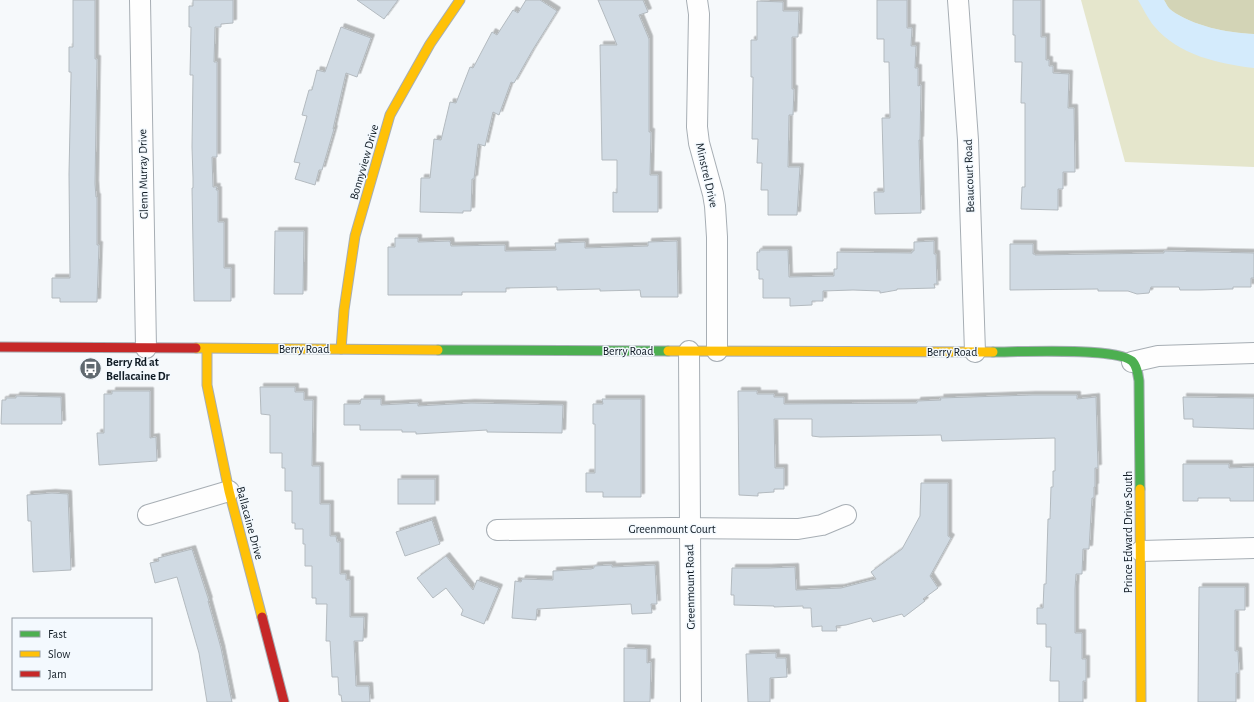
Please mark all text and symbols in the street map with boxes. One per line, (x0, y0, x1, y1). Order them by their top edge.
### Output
street label: Bonnyview Drive (348, 123, 381, 201)
street label: Glenn Murray Drive (136, 129, 151, 219)
street label: Beaucourt Road (962, 139, 976, 213)
street label: Minstrel Drive (694, 141, 720, 209)
street label: Berry Road (279, 343, 329, 356)
street label: Berry Road (603, 345, 653, 358)
street label: Berry Road (927, 346, 977, 359)
bus stop icon: Berry Rd at Bellacaine Dr (78, 356, 104, 382)
place label: Berry Rd at Bellacaine Dr (106, 356, 171, 382)
street label: Prince Edward Drive South (1122, 471, 1134, 593)
street label: Ballacaine Drive (234, 485, 266, 561)
street label: Greenmount Court (628, 523, 716, 535)
street label: Greenmount Road (683, 544, 697, 630)
legend (12, 618, 152, 690)
text: Fast (48, 628, 67, 640)
text: Slow (48, 648, 70, 660)
text: Jam (48, 668, 67, 680)

